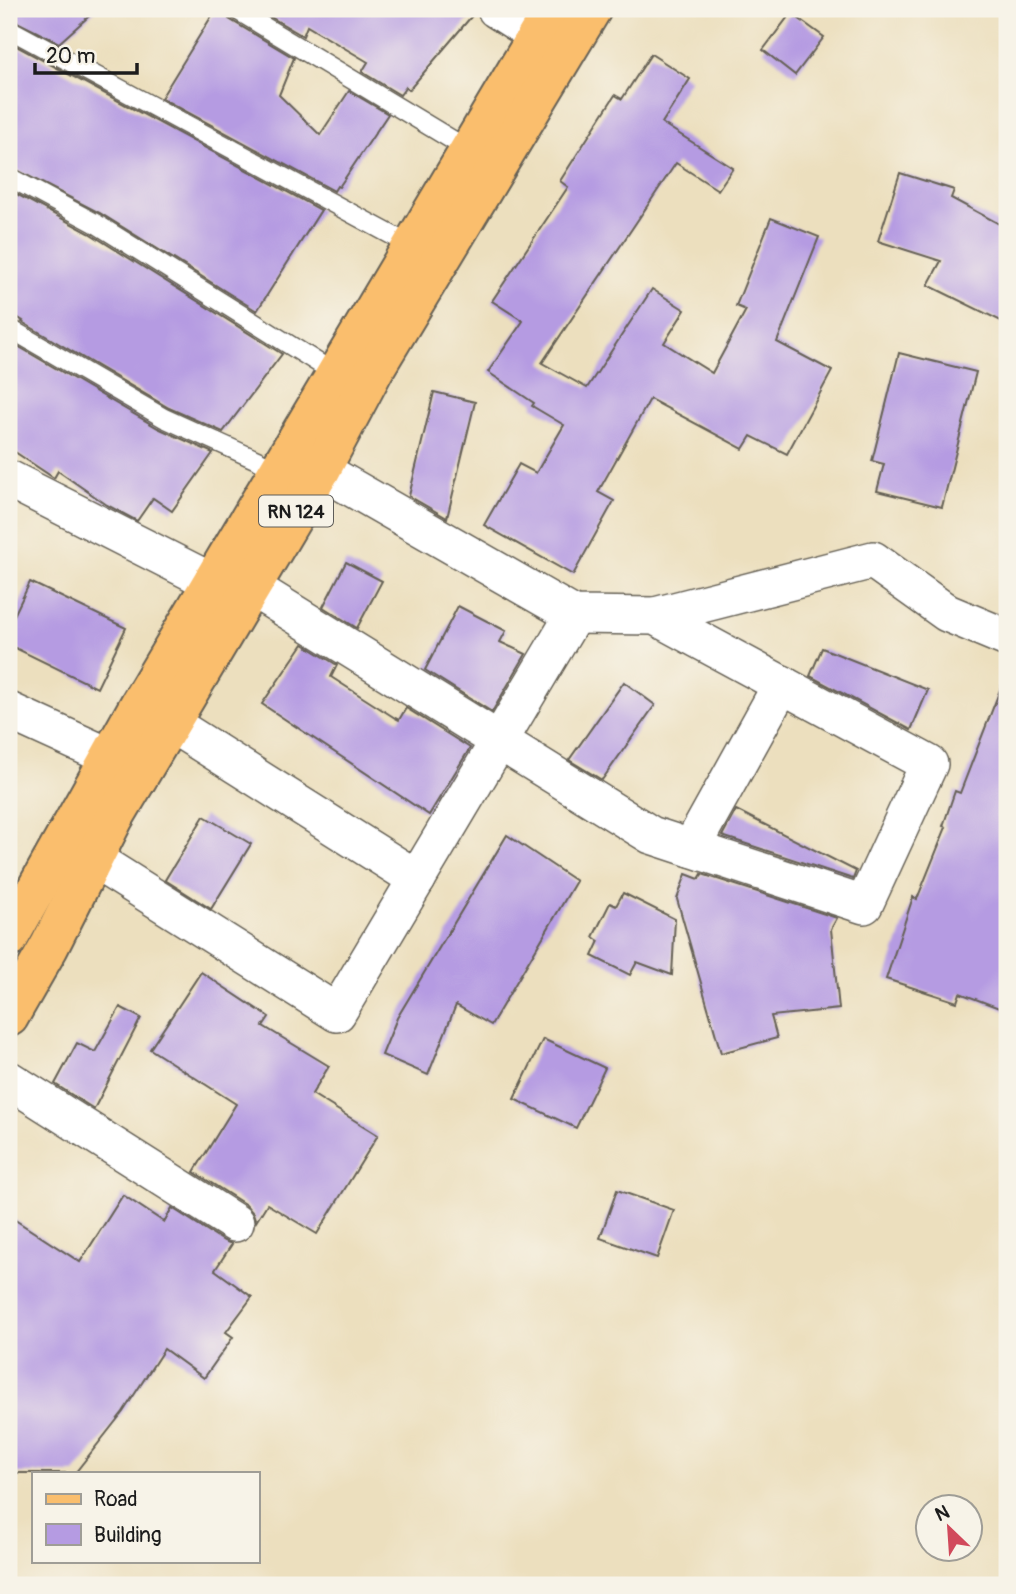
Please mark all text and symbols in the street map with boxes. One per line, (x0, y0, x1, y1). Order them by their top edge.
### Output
scale bar (35, 32, 136, 76)
text: 20 m (46, 43, 95, 70)
road number: RN 124 (259, 496, 333, 526)
legend (32, 1472, 259, 1562)
text: Road (94, 1486, 138, 1513)
north arrow (914, 1492, 984, 1562)
text: N (931, 1500, 953, 1527)
text: Building (94, 1522, 161, 1549)

